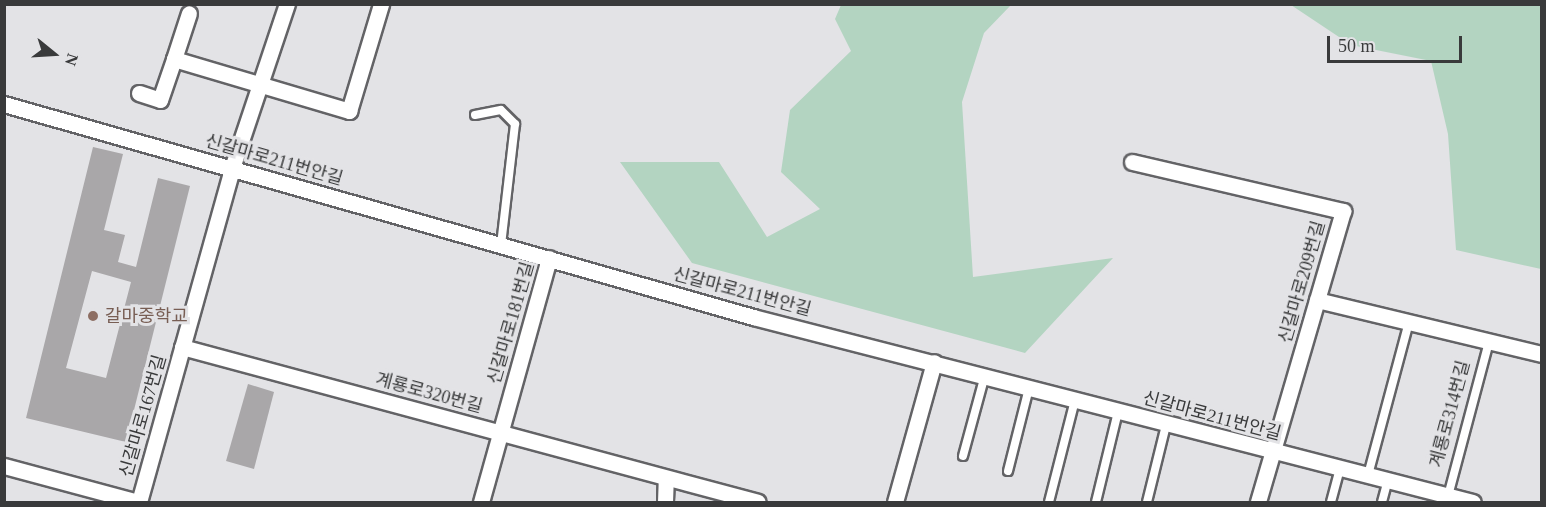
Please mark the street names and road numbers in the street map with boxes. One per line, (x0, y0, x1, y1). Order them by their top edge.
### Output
street label: 신갈마로211번안길 (203, 130, 345, 190)
street label: 신갈마로209번길 (1274, 218, 1330, 346)
street label: 신갈마로181번길 (483, 259, 539, 387)
street label: 신갈마로211번안길 (671, 263, 813, 321)
street label: 신갈마로167번길 (115, 352, 171, 480)
street label: 계룡로314번길 (1425, 358, 1475, 470)
street label: 계룡로320번길 (373, 368, 485, 418)
street label: 신갈마로211번안길 (1141, 387, 1283, 445)

